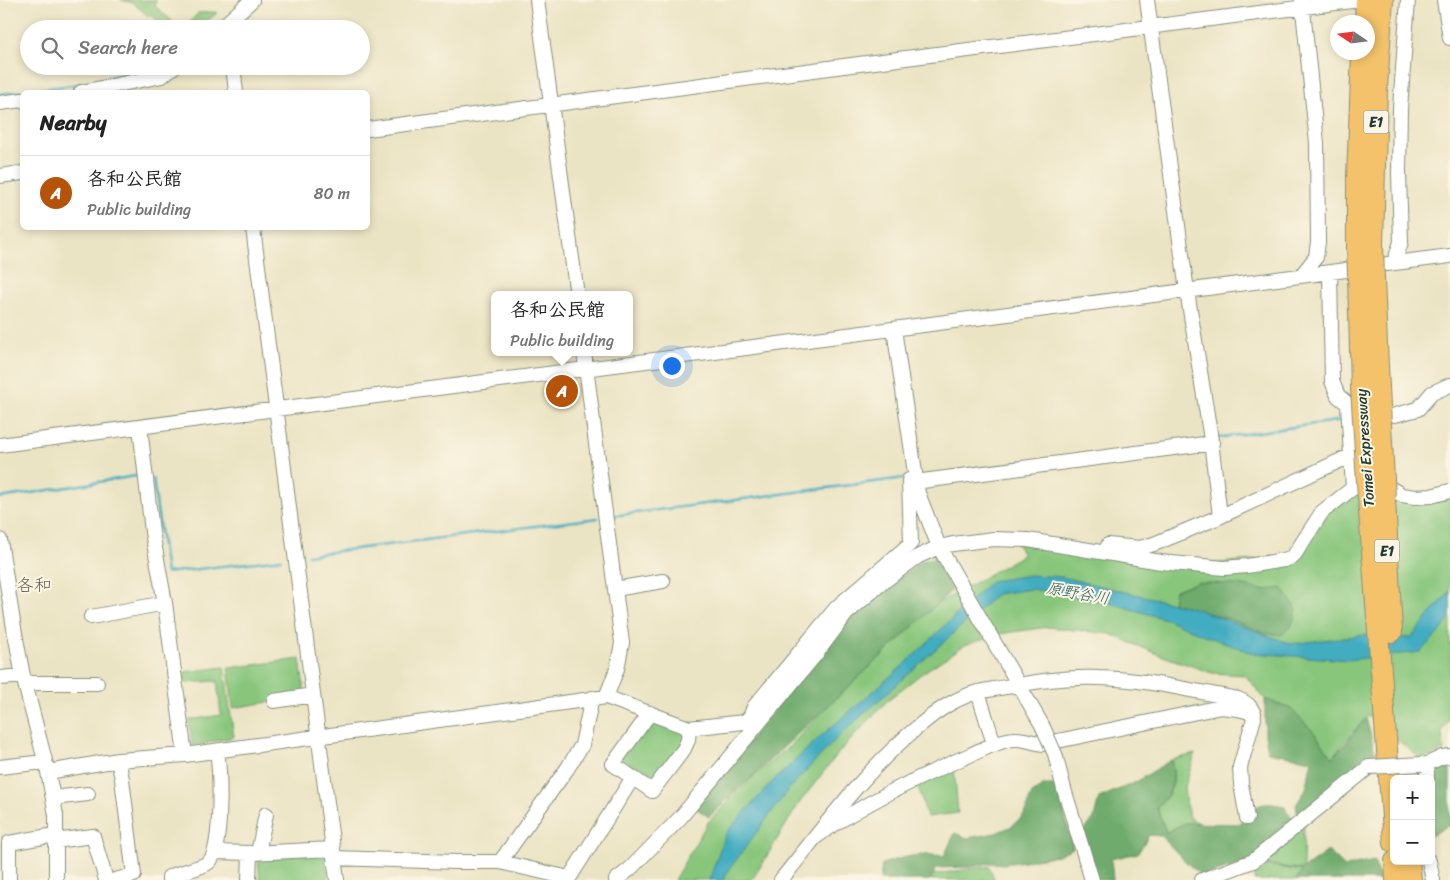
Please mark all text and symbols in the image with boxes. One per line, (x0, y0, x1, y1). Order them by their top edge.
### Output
north arrow (1330, 15, 1375, 60)
search box (20, 20, 370, 75)
text: Search here (78, 31, 178, 64)
icon: search (38, 34, 66, 62)
text: Nearby (40, 104, 106, 142)
road number: E1 (1364, 110, 1388, 134)
text: 各和公民館 (87, 162, 182, 195)
text: A (51, 179, 61, 208)
text: 80 m (314, 179, 350, 208)
text: Public building (87, 195, 191, 224)
popup (491, 291, 633, 356)
text: 各和公民館 (510, 293, 605, 326)
text: Public building (510, 326, 614, 355)
your location (659, 353, 685, 379)
pin: A (546, 372, 578, 410)
street label: Tomei Expressway (1348, 388, 1382, 508)
road number: E1 (1374, 540, 1400, 562)
district label: 各和 (16, 569, 52, 601)
water label: 原野谷川 (1044, 573, 1112, 613)
map controls (1390, 775, 1435, 865)
button: + (1390, 775, 1435, 820)
button: − (1390, 820, 1435, 865)

